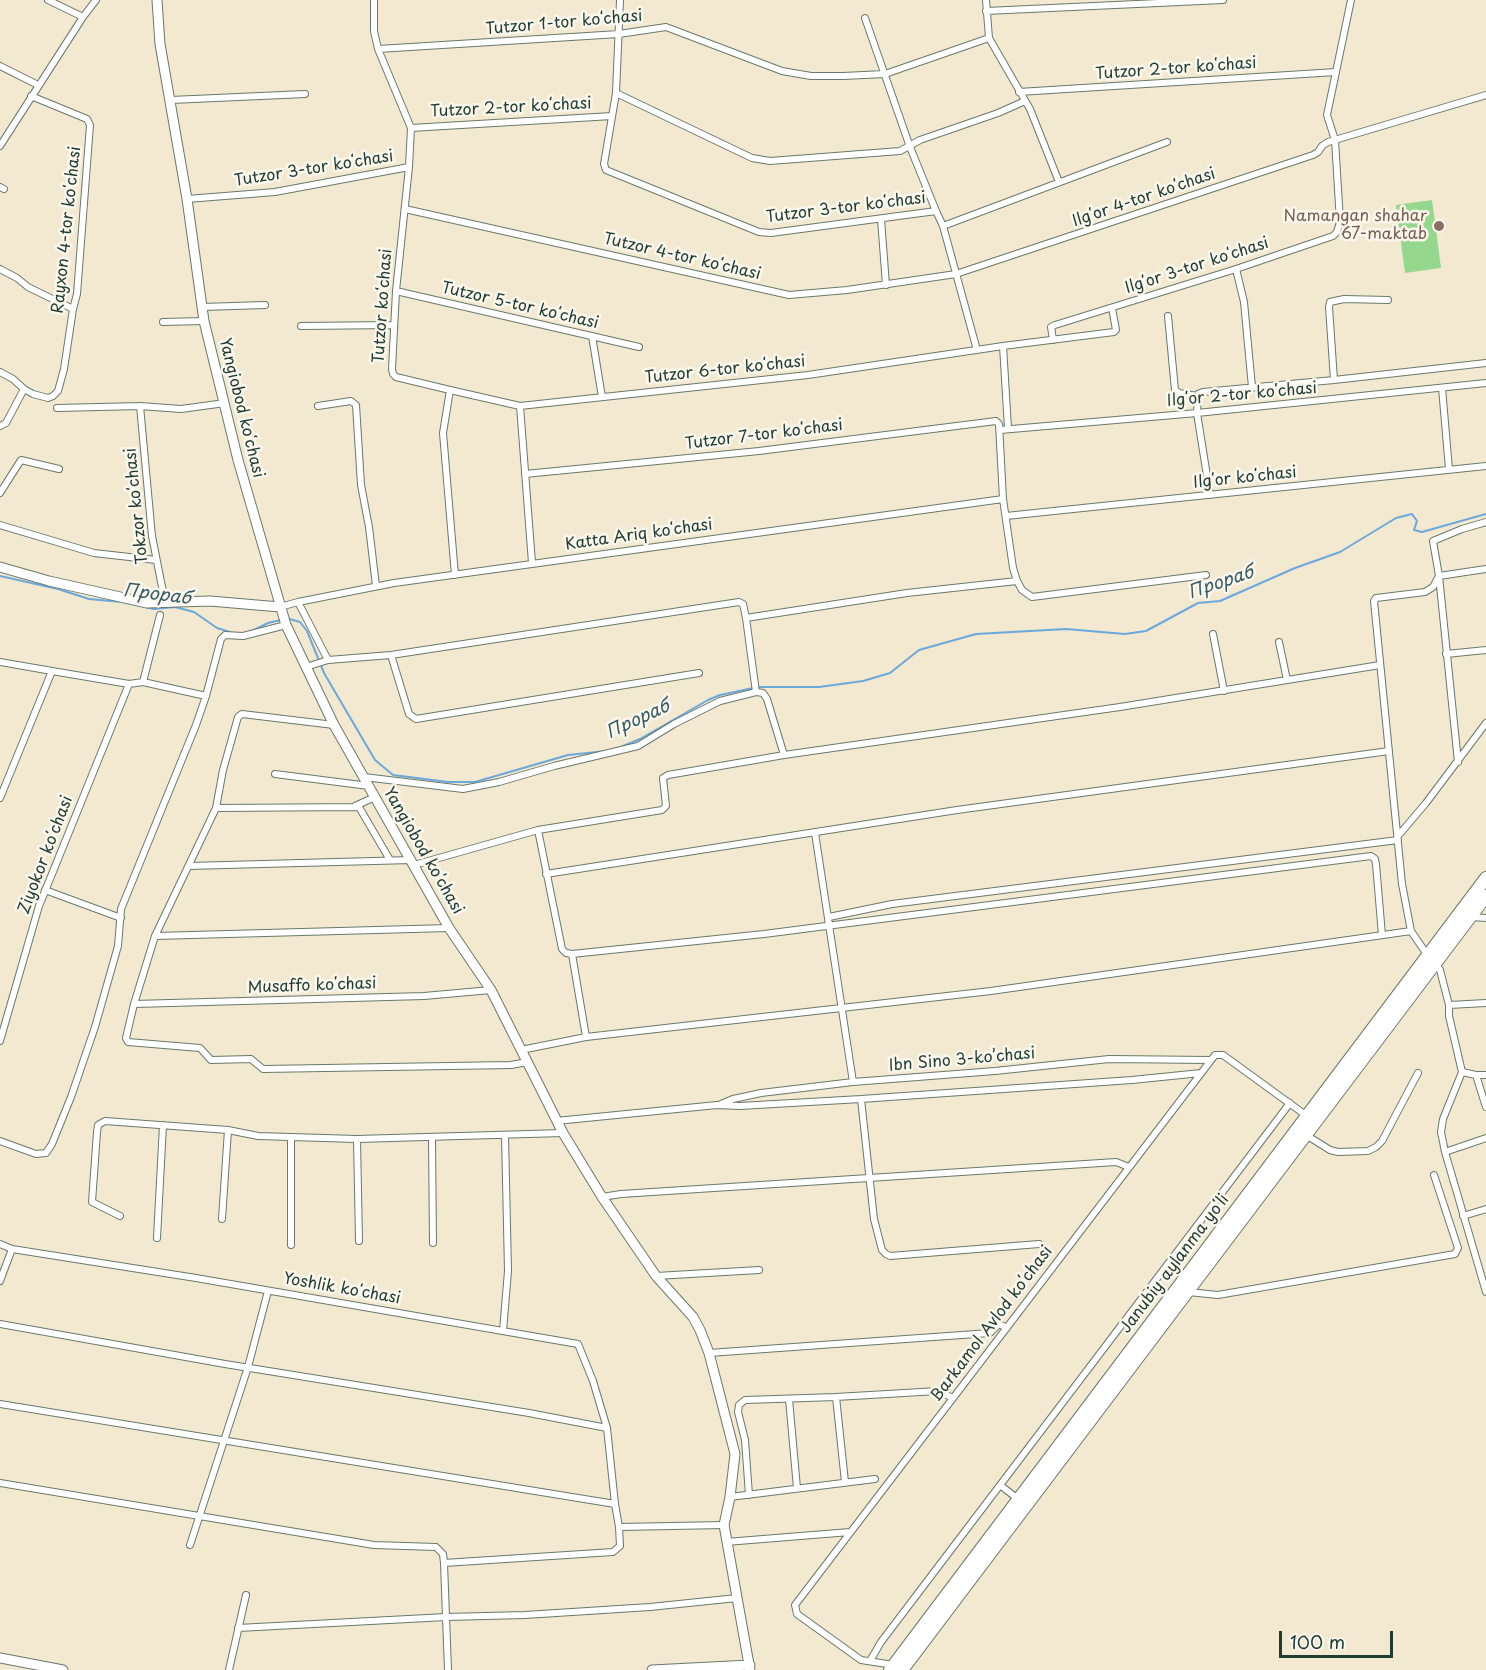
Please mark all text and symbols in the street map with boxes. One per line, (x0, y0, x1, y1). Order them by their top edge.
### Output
street label: Tutzor 1-tor koʻchasi (485, 7, 643, 39)
street label: Tutzor 2-tor koʻchasi (1095, 54, 1257, 84)
street label: Tutzor 2-tor koʻchasi (430, 94, 592, 122)
street label: Rayxon 4-tor koʻchasi (49, 145, 85, 315)
street label: Tutzor 3-tor koʻchasi (233, 147, 395, 191)
street label: Ilgʻor 4-tor koʻchasi (1070, 164, 1218, 232)
street label: Tutzor 3-tor koʻchasi (765, 189, 927, 227)
place label: Namangan shahar 67-maktab (1284, 207, 1427, 245)
marker: Namangan shahar 67-maktab (1432, 219, 1446, 233)
street label: Tutzor 4-tor koʻchasi (601, 230, 763, 284)
street label: Ilgʻor 3-tor koʻchasi (1123, 234, 1271, 298)
street label: Tutzor koʻchasi (369, 248, 397, 364)
street label: Tutzor 5-tor koʻchasi (440, 279, 600, 333)
street label: Yangiobod koʻchasi (214, 336, 268, 480)
street label: Tutzor 6-tor koʻchasi (644, 352, 806, 388)
street label: Ilgʻor 2-tor koʻchasi (1166, 379, 1318, 411)
street label: Tutzor 7-tor koʻchasi (684, 416, 844, 454)
street label: Tokzor koʻchasi (121, 447, 153, 565)
street label: Ilgʻor koʻchasi (1192, 463, 1298, 493)
street label: Katta Ariq koʻchasi (564, 515, 714, 555)
water label: Прораб (1185, 562, 1257, 604)
water label: Прораб (122, 580, 192, 610)
water label: Прораб (603, 696, 673, 744)
street label: Yangiobod koʻchasi (379, 784, 467, 918)
street label: Ziyokor koʻchasi (15, 793, 77, 917)
street label: Musaffo koʻchasi (247, 974, 377, 998)
street label: Ibn Sino 3-koʼchasi (888, 1044, 1036, 1076)
street label: Janubiy aylanma yoʻli (1117, 1191, 1233, 1337)
street label: Barkamol Avlod koʻchasi (927, 1242, 1057, 1406)
street label: Yoshlik koʻchasi (282, 1269, 402, 1309)
scale bar (1282, 1619, 1396, 1657)
text: 100 m (1290, 1628, 1345, 1655)

